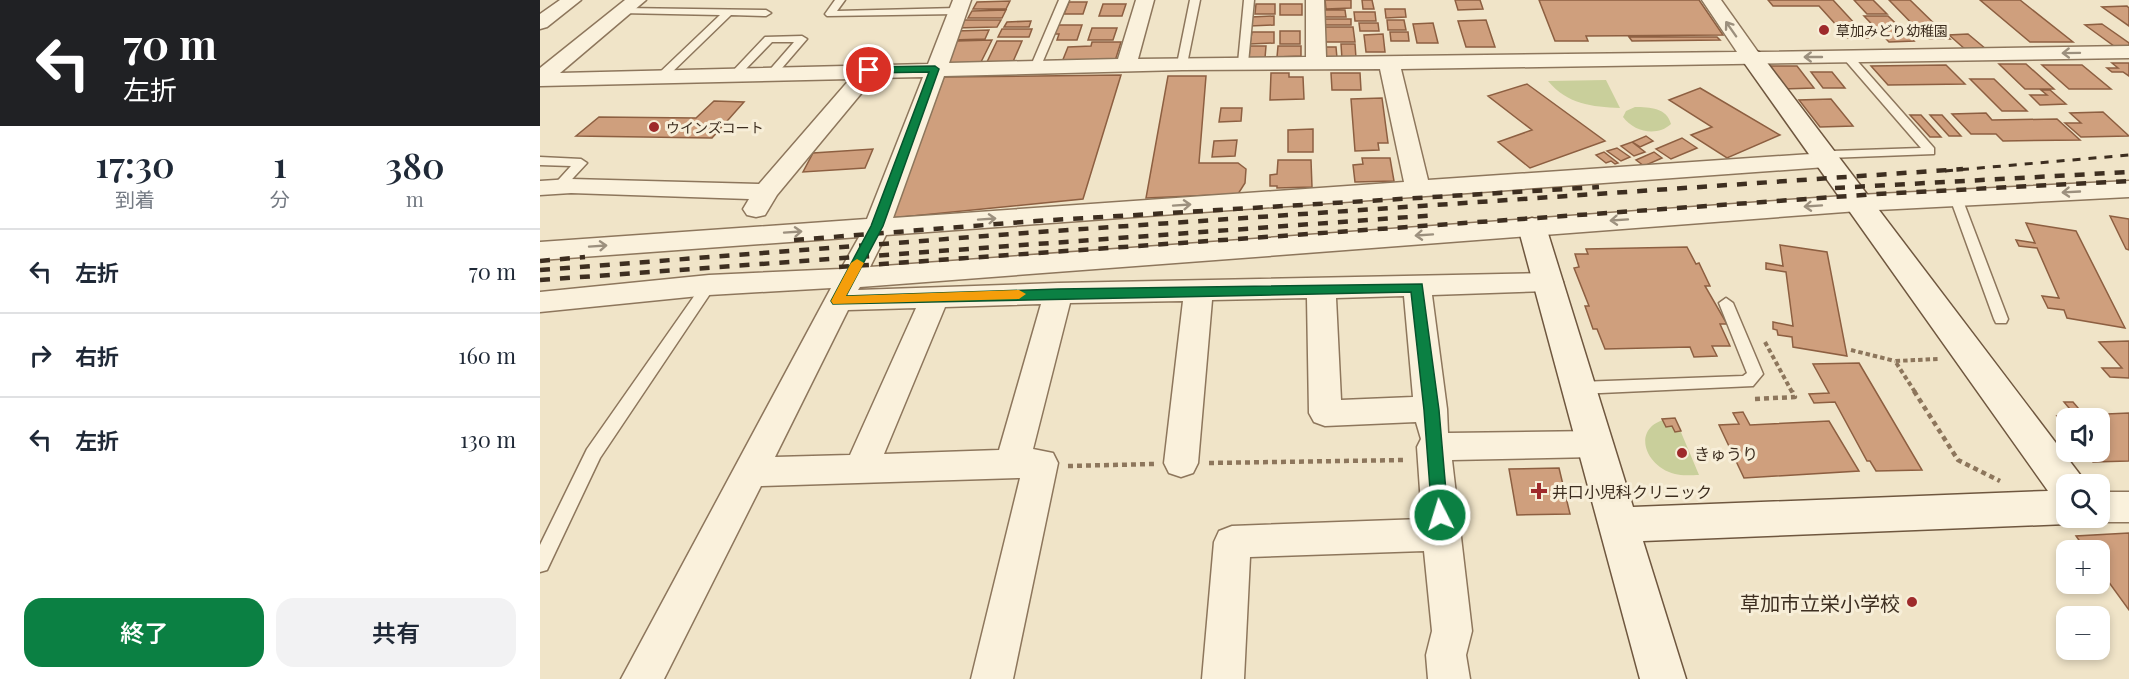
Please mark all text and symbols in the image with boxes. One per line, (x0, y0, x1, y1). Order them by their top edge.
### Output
text: 70 m (123, 15, 217, 71)
one-way arrow (1725, 21, 1737, 37)
place label: 草加みどり幼稚園 (1836, 21, 1948, 40)
marker: 草加みどり幼稚園 (1817, 23, 1831, 37)
icon: left (24, 24, 102, 102)
pin (843, 44, 894, 95)
one-way arrow (2061, 47, 2081, 58)
one-way arrow (1803, 51, 1823, 63)
icon: arrive (852, 53, 885, 86)
text: 左折 (123, 71, 177, 107)
place label: ウインズコート (666, 118, 764, 137)
marker: ウインズコート (647, 120, 661, 134)
text: 17:30 (95, 139, 175, 187)
text: 1 (273, 139, 287, 187)
text: 380 (385, 140, 445, 188)
text: 到着 (115, 185, 155, 212)
text: 分 (270, 185, 290, 212)
text: m (406, 185, 424, 212)
one-way arrow (2061, 186, 2081, 197)
one-way arrow (1171, 199, 1191, 210)
one-way arrow (1804, 201, 1823, 212)
one-way arrow (977, 213, 997, 224)
one-way arrow (1609, 215, 1629, 226)
one-way arrow (782, 227, 802, 238)
one-way arrow (1415, 230, 1435, 241)
one-way arrow (588, 240, 608, 251)
icon: left (24, 255, 57, 288)
text: 70 m (469, 256, 516, 286)
text: 左折 (75, 257, 119, 287)
icon: right (24, 339, 57, 372)
text: 160 m (458, 340, 516, 370)
text: 右折 (75, 341, 119, 371)
map controls (2056, 408, 2110, 660)
button: sound (2056, 408, 2110, 462)
icon: left (24, 423, 57, 456)
text: 130 m (460, 424, 516, 454)
text: 左折 (75, 425, 119, 455)
place label: きゅうり (1694, 443, 1758, 464)
marker: きゅうり (1675, 446, 1689, 460)
button: search (2056, 474, 2110, 528)
place label: 井口小児科クリニック (1552, 481, 1712, 502)
marker: 井口小児科クリニック (1530, 482, 1548, 500)
position arrow (1408, 483, 1472, 547)
button: + (2056, 540, 2110, 594)
place label: 草加市立栄小学校 (1740, 589, 1900, 616)
marker: 草加市立栄小学校 (1905, 595, 1919, 609)
button: 終了 (24, 598, 264, 667)
button: 共有 (276, 598, 516, 667)
button: − (2056, 606, 2110, 660)

